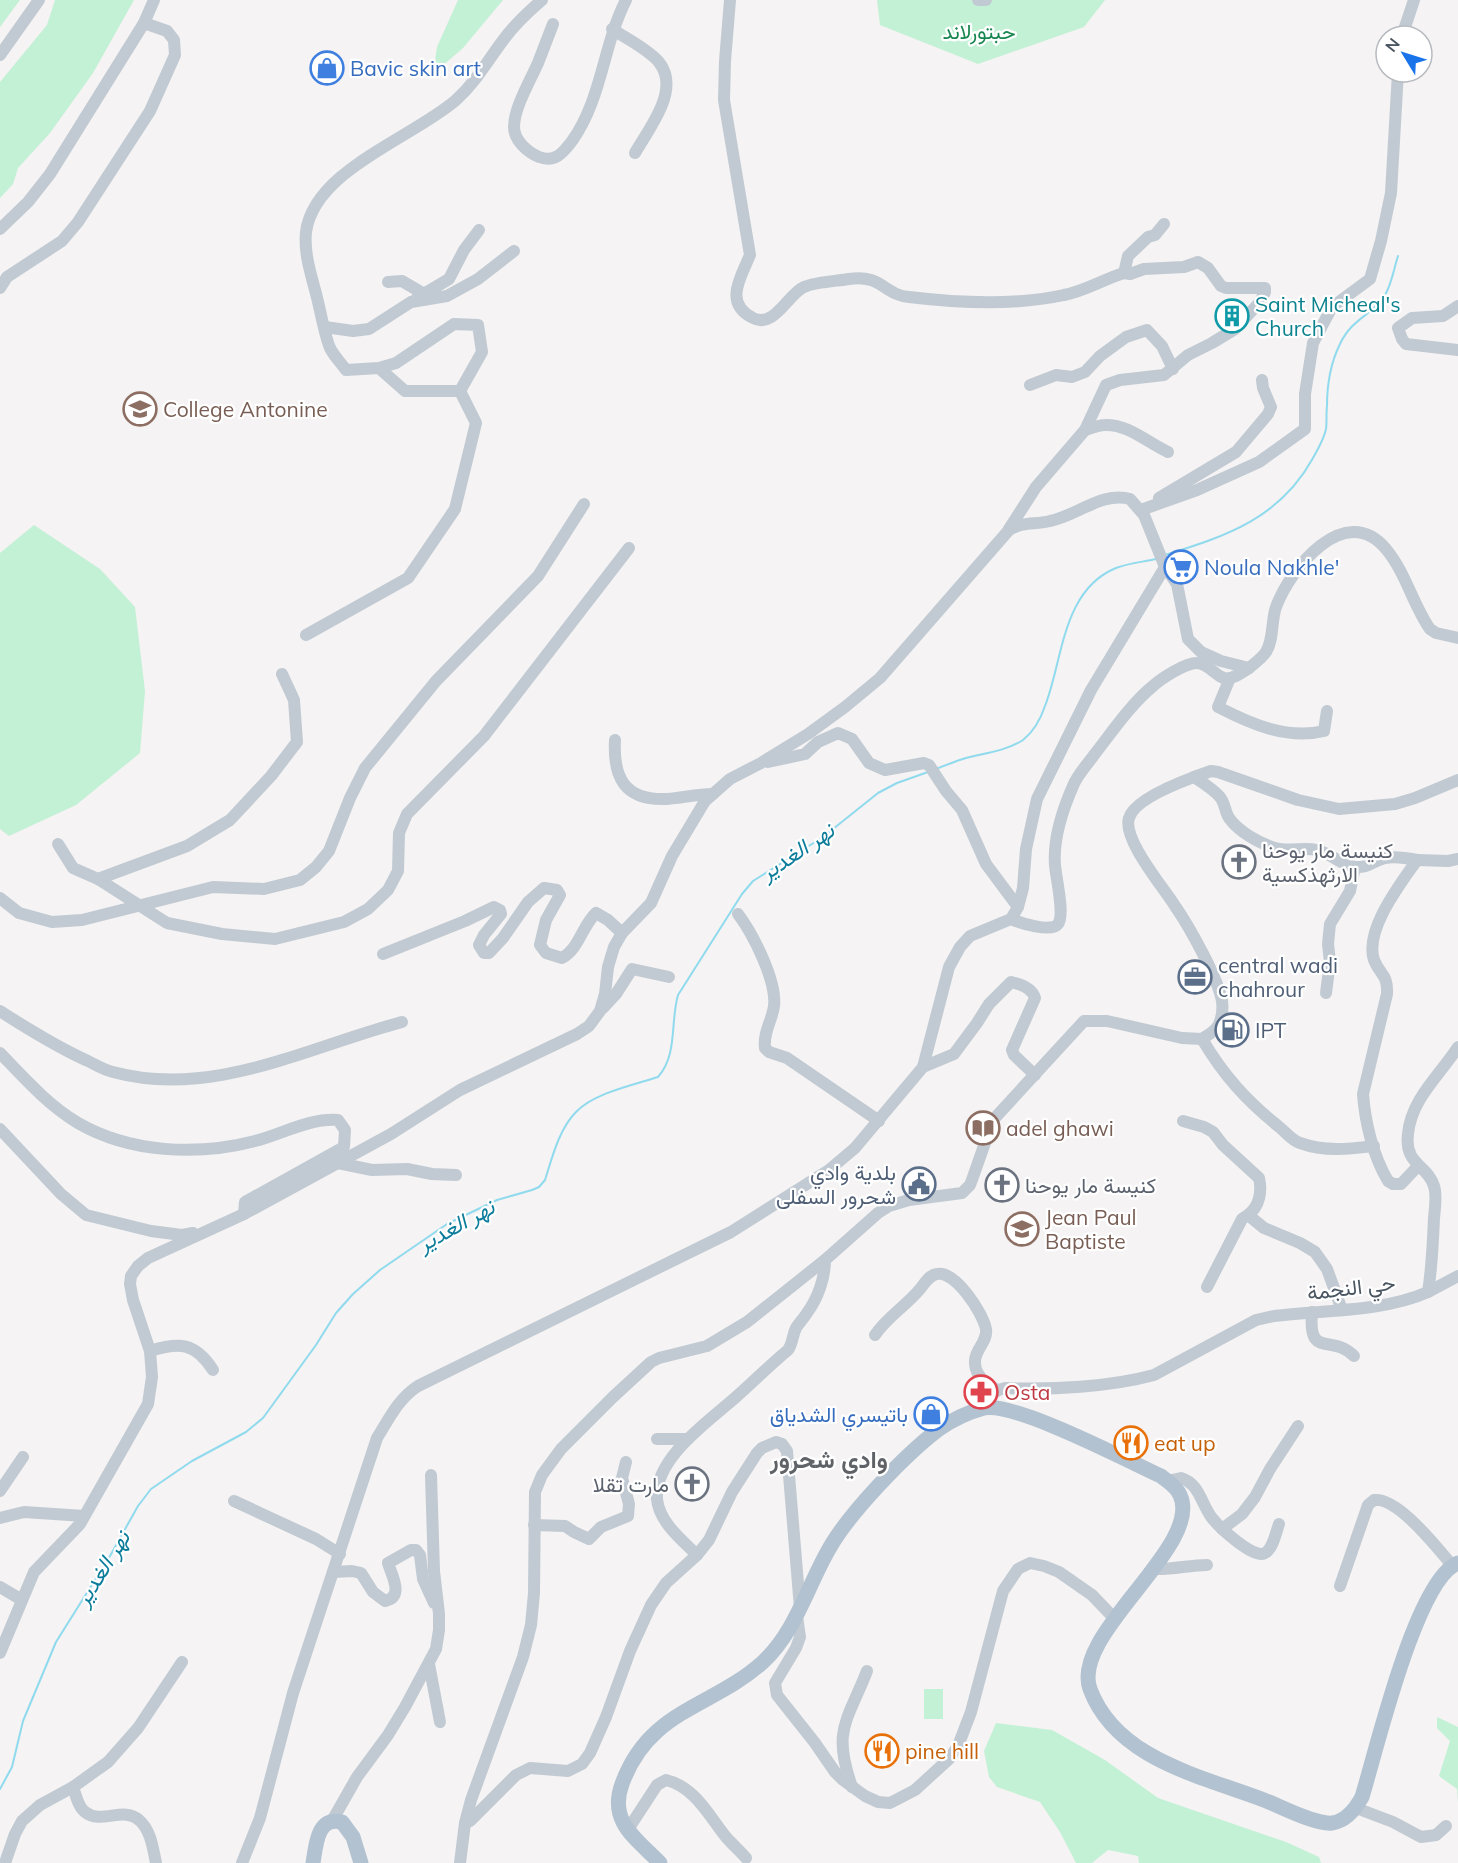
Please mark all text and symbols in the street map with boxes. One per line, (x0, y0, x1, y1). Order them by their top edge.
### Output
park label: حبتورلاند (942, 18, 1016, 45)
north arrow (1374, 24, 1434, 84)
text: N (1381, 34, 1404, 56)
shop icon: Bavic skin art (309, 50, 345, 86)
place label: Bavic skin art (350, 55, 481, 81)
place label: Saint Micheal's Church (1255, 291, 1401, 341)
building icon: Saint Micheal's Church (1214, 298, 1250, 334)
school or university icon: College Antonine (122, 391, 158, 427)
place label: College Antonine (163, 396, 328, 422)
supermarket icon: Noula Nakhle' (1163, 549, 1199, 585)
place label: Noula Nakhle' (1204, 554, 1339, 580)
water label: نهر الغدير (753, 815, 841, 887)
place label: كنيسة مار يوحنا الارثهذكسية (1262, 837, 1393, 888)
church icon: كنيسة مار يوحنا الارثهذكسية (1221, 844, 1257, 880)
place label: central wadi chahrour (1218, 952, 1338, 1002)
office icon: central wadi chahrour (1177, 959, 1213, 995)
fuel station icon: IPT (1214, 1012, 1250, 1048)
place label: IPT (1255, 1017, 1287, 1043)
library icon: adel ghawi (965, 1110, 1001, 1146)
place label: adel ghawi (1006, 1115, 1114, 1141)
place label: بلدية وادي شحرور السفلى (776, 1159, 896, 1210)
public building icon: بلدية وادي شحرور السفلى (901, 1166, 937, 1202)
church icon: كنيسة مار يوحنا (984, 1167, 1020, 1203)
place label: كنيسة مار يوحنا (1025, 1172, 1156, 1199)
water label: نهر الغدير (411, 1192, 501, 1258)
place label: Jean Paul Baptiste (1045, 1204, 1137, 1254)
school or university icon: Jean Paul Baptiste (1004, 1211, 1040, 1247)
street label: حي النجمة (1306, 1269, 1397, 1310)
pharmacy icon: Osta (963, 1374, 999, 1410)
place label: Osta (1004, 1379, 1050, 1405)
shop icon: باتيسري الشدياق (913, 1396, 949, 1432)
place label: باتيسري الشدياق (770, 1401, 908, 1432)
restaurant icon: eat up (1113, 1425, 1149, 1461)
place label: eat up (1154, 1430, 1216, 1456)
district label: وادي شحرور (769, 1444, 888, 1480)
church icon: مارت تقلا (674, 1466, 710, 1502)
place label: مارت تقلا (593, 1471, 669, 1498)
water label: نهر الغدير (67, 1524, 137, 1612)
restaurant icon: pine hill (864, 1733, 900, 1769)
place label: pine hill (905, 1738, 979, 1764)

